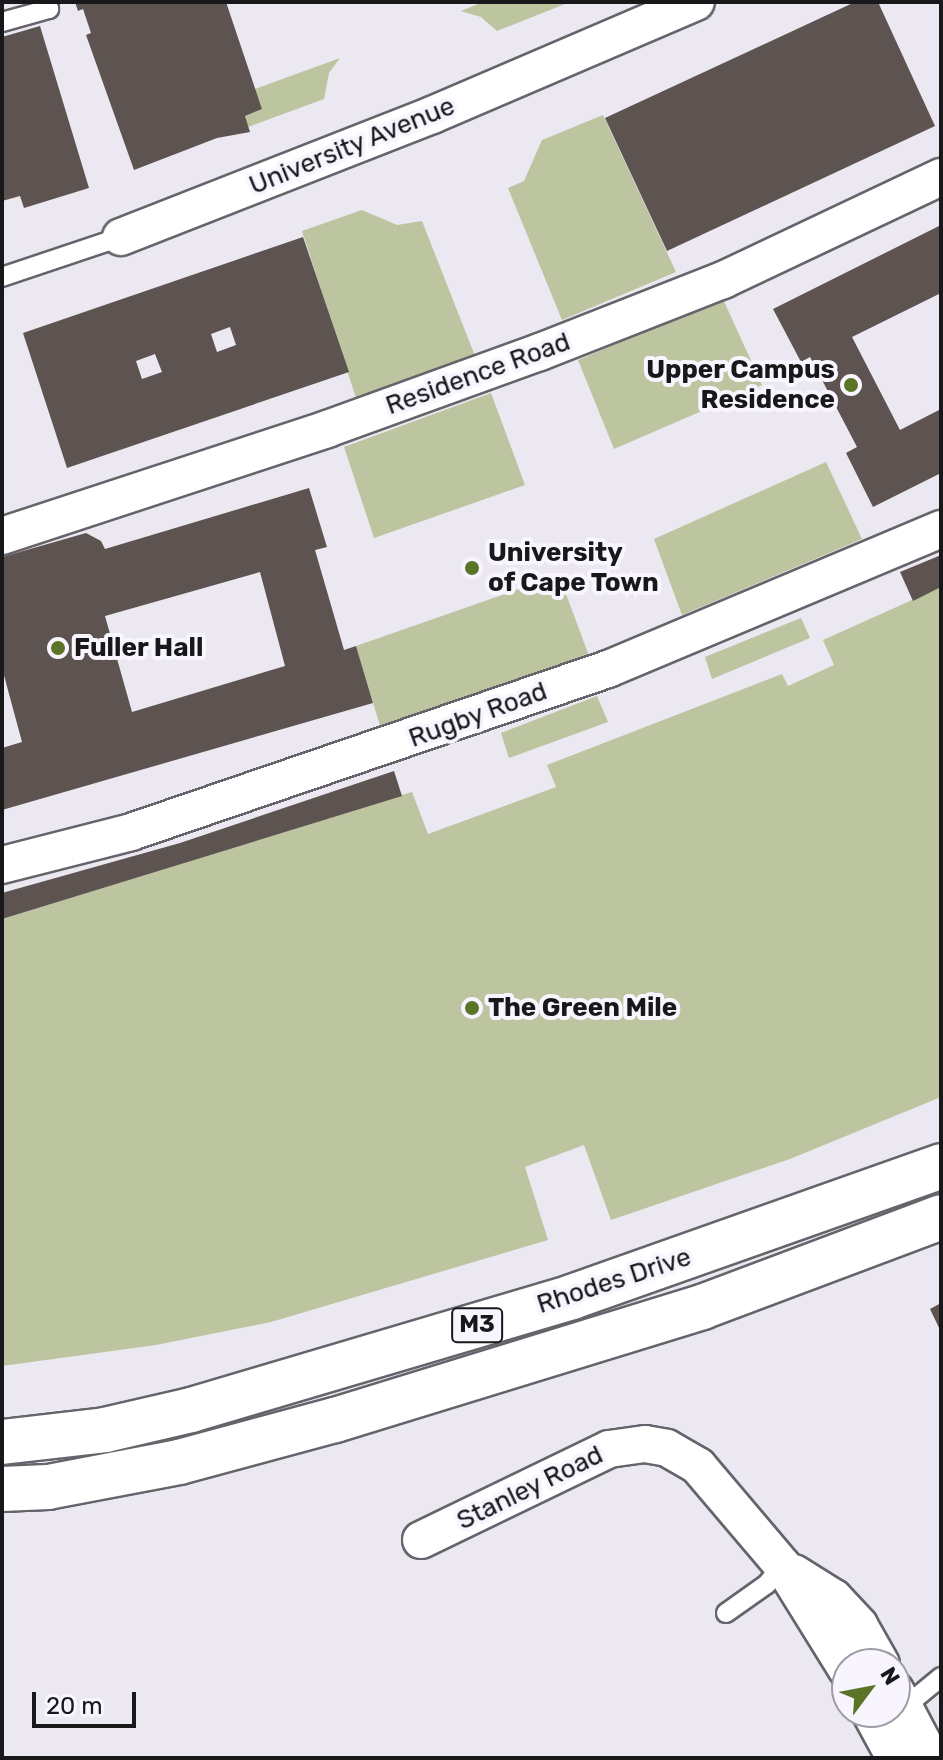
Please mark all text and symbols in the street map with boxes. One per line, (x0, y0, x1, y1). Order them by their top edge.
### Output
street label: University Avenue (244, 90, 460, 202)
street label: Residence Road (382, 326, 574, 422)
place label: Upper Campus Residence (646, 354, 835, 416)
marker: Upper Campus Residence (842, 376, 860, 394)
place label: University of Cape Town (488, 537, 660, 598)
marker: University of Cape Town (463, 559, 481, 577)
place label: Fuller Hall (74, 632, 204, 664)
marker: Fuller Hall (49, 639, 67, 657)
street label: Rugby Road (404, 675, 552, 755)
place label: The Green Mile (488, 992, 677, 1024)
marker: The Green Mile (463, 999, 481, 1017)
street label: Rhodes Drive (533, 1241, 695, 1321)
road number: M3 (451, 1305, 503, 1345)
street label: Stanley Road (452, 1439, 608, 1537)
north arrow (831, 1648, 911, 1728)
text: N (874, 1662, 906, 1690)
scale bar (36, 1676, 140, 1726)
text: 20 m (46, 1692, 103, 1720)

